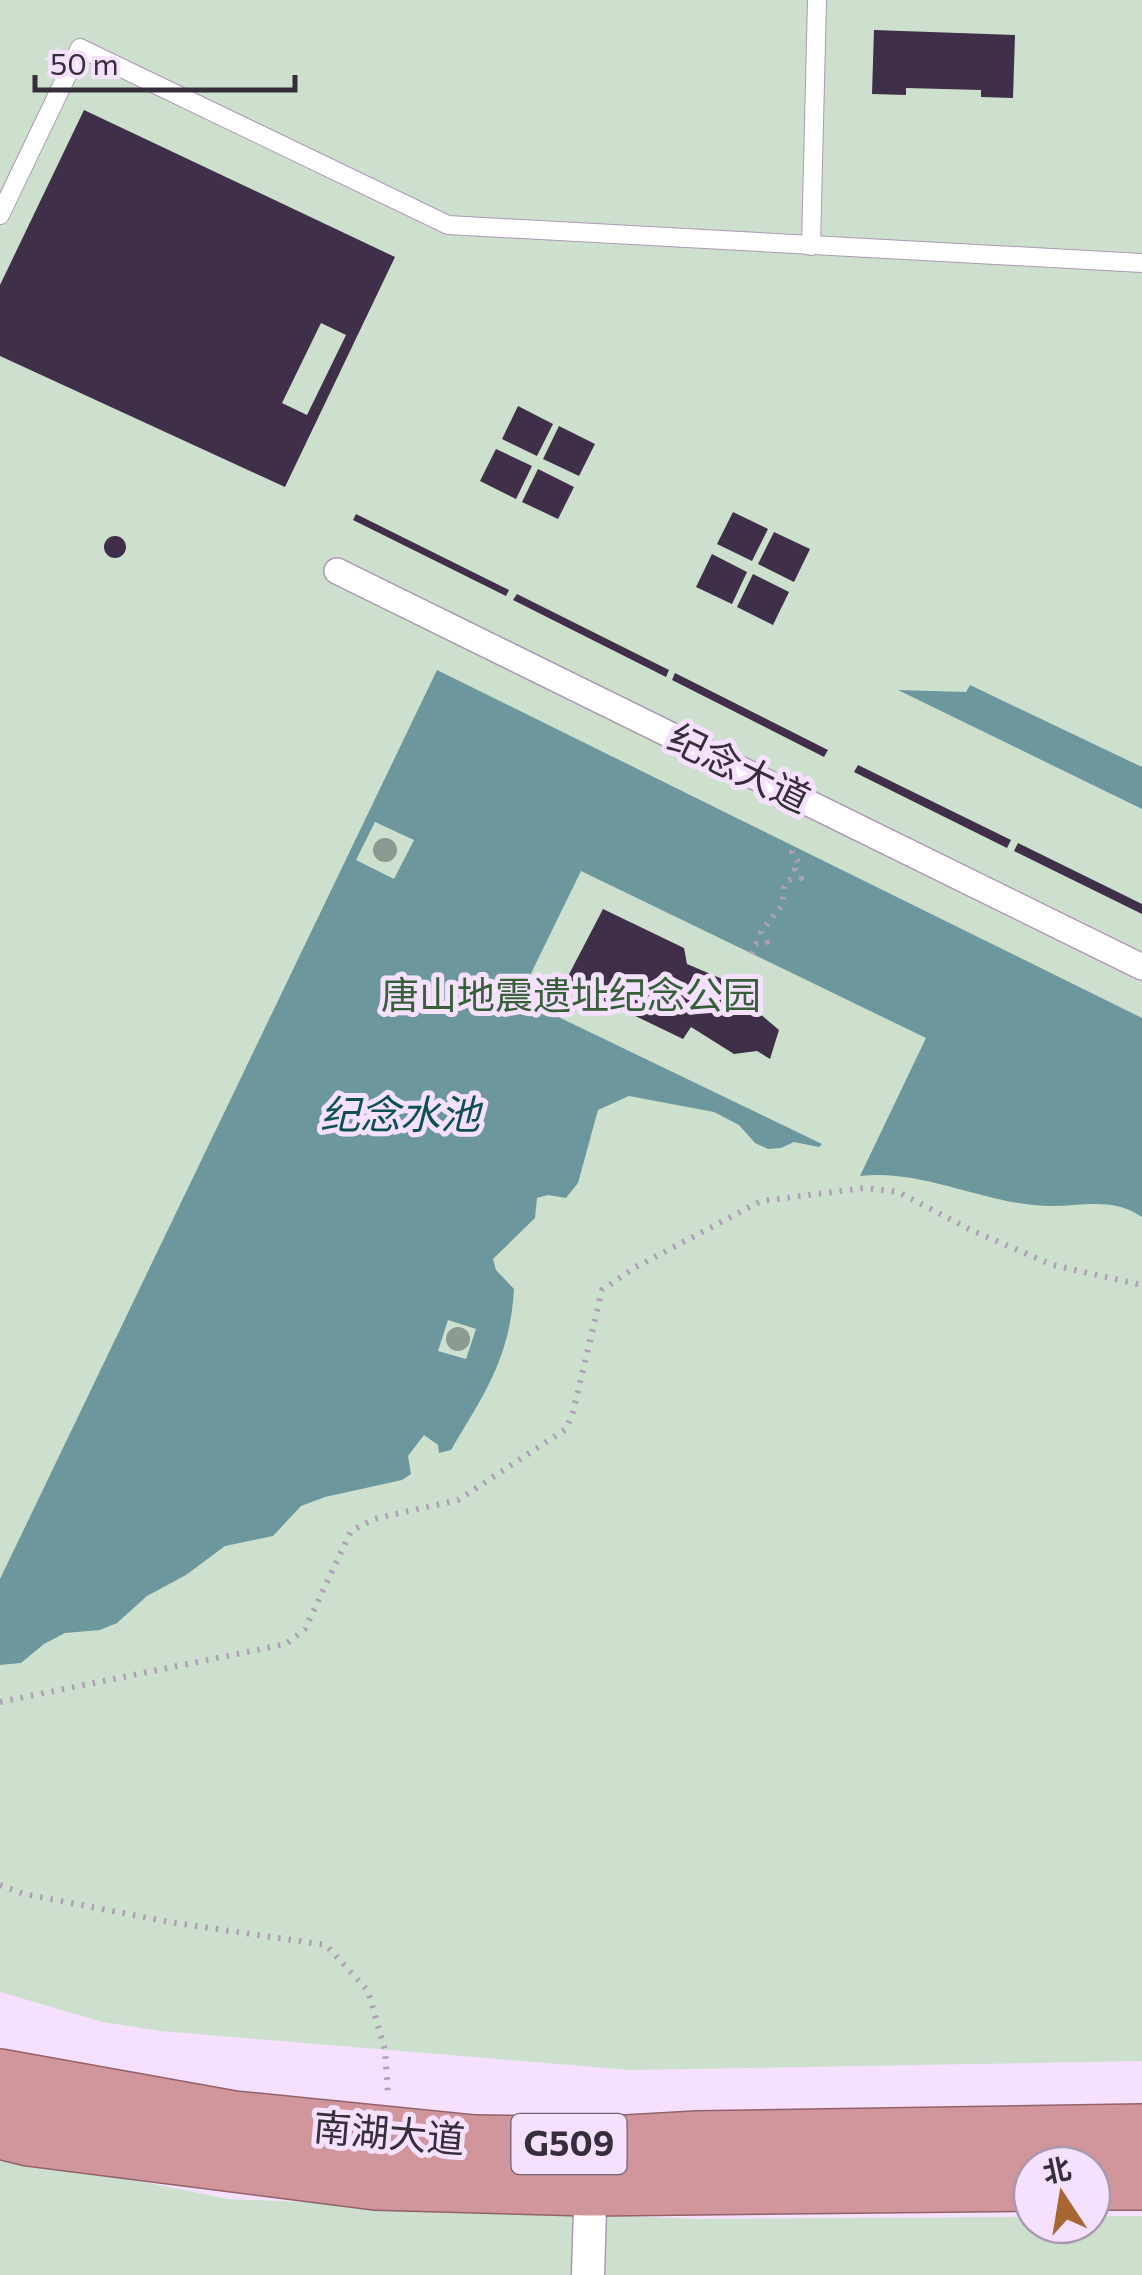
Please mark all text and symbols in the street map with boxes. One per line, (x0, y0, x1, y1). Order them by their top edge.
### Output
scale bar (35, 30, 295, 92)
text: 50 m (50, 44, 119, 81)
street label: 纪念大道 (661, 712, 819, 821)
park label: 唐山地震遗址纪念公园 (381, 970, 761, 1017)
water label: 纪念水池 (320, 1088, 484, 1137)
street label: 南湖大道 (311, 2101, 467, 2162)
road number: G509 (512, 2114, 626, 2174)
north arrow (1012, 2145, 1112, 2245)
text: 北 (1039, 2150, 1074, 2189)

